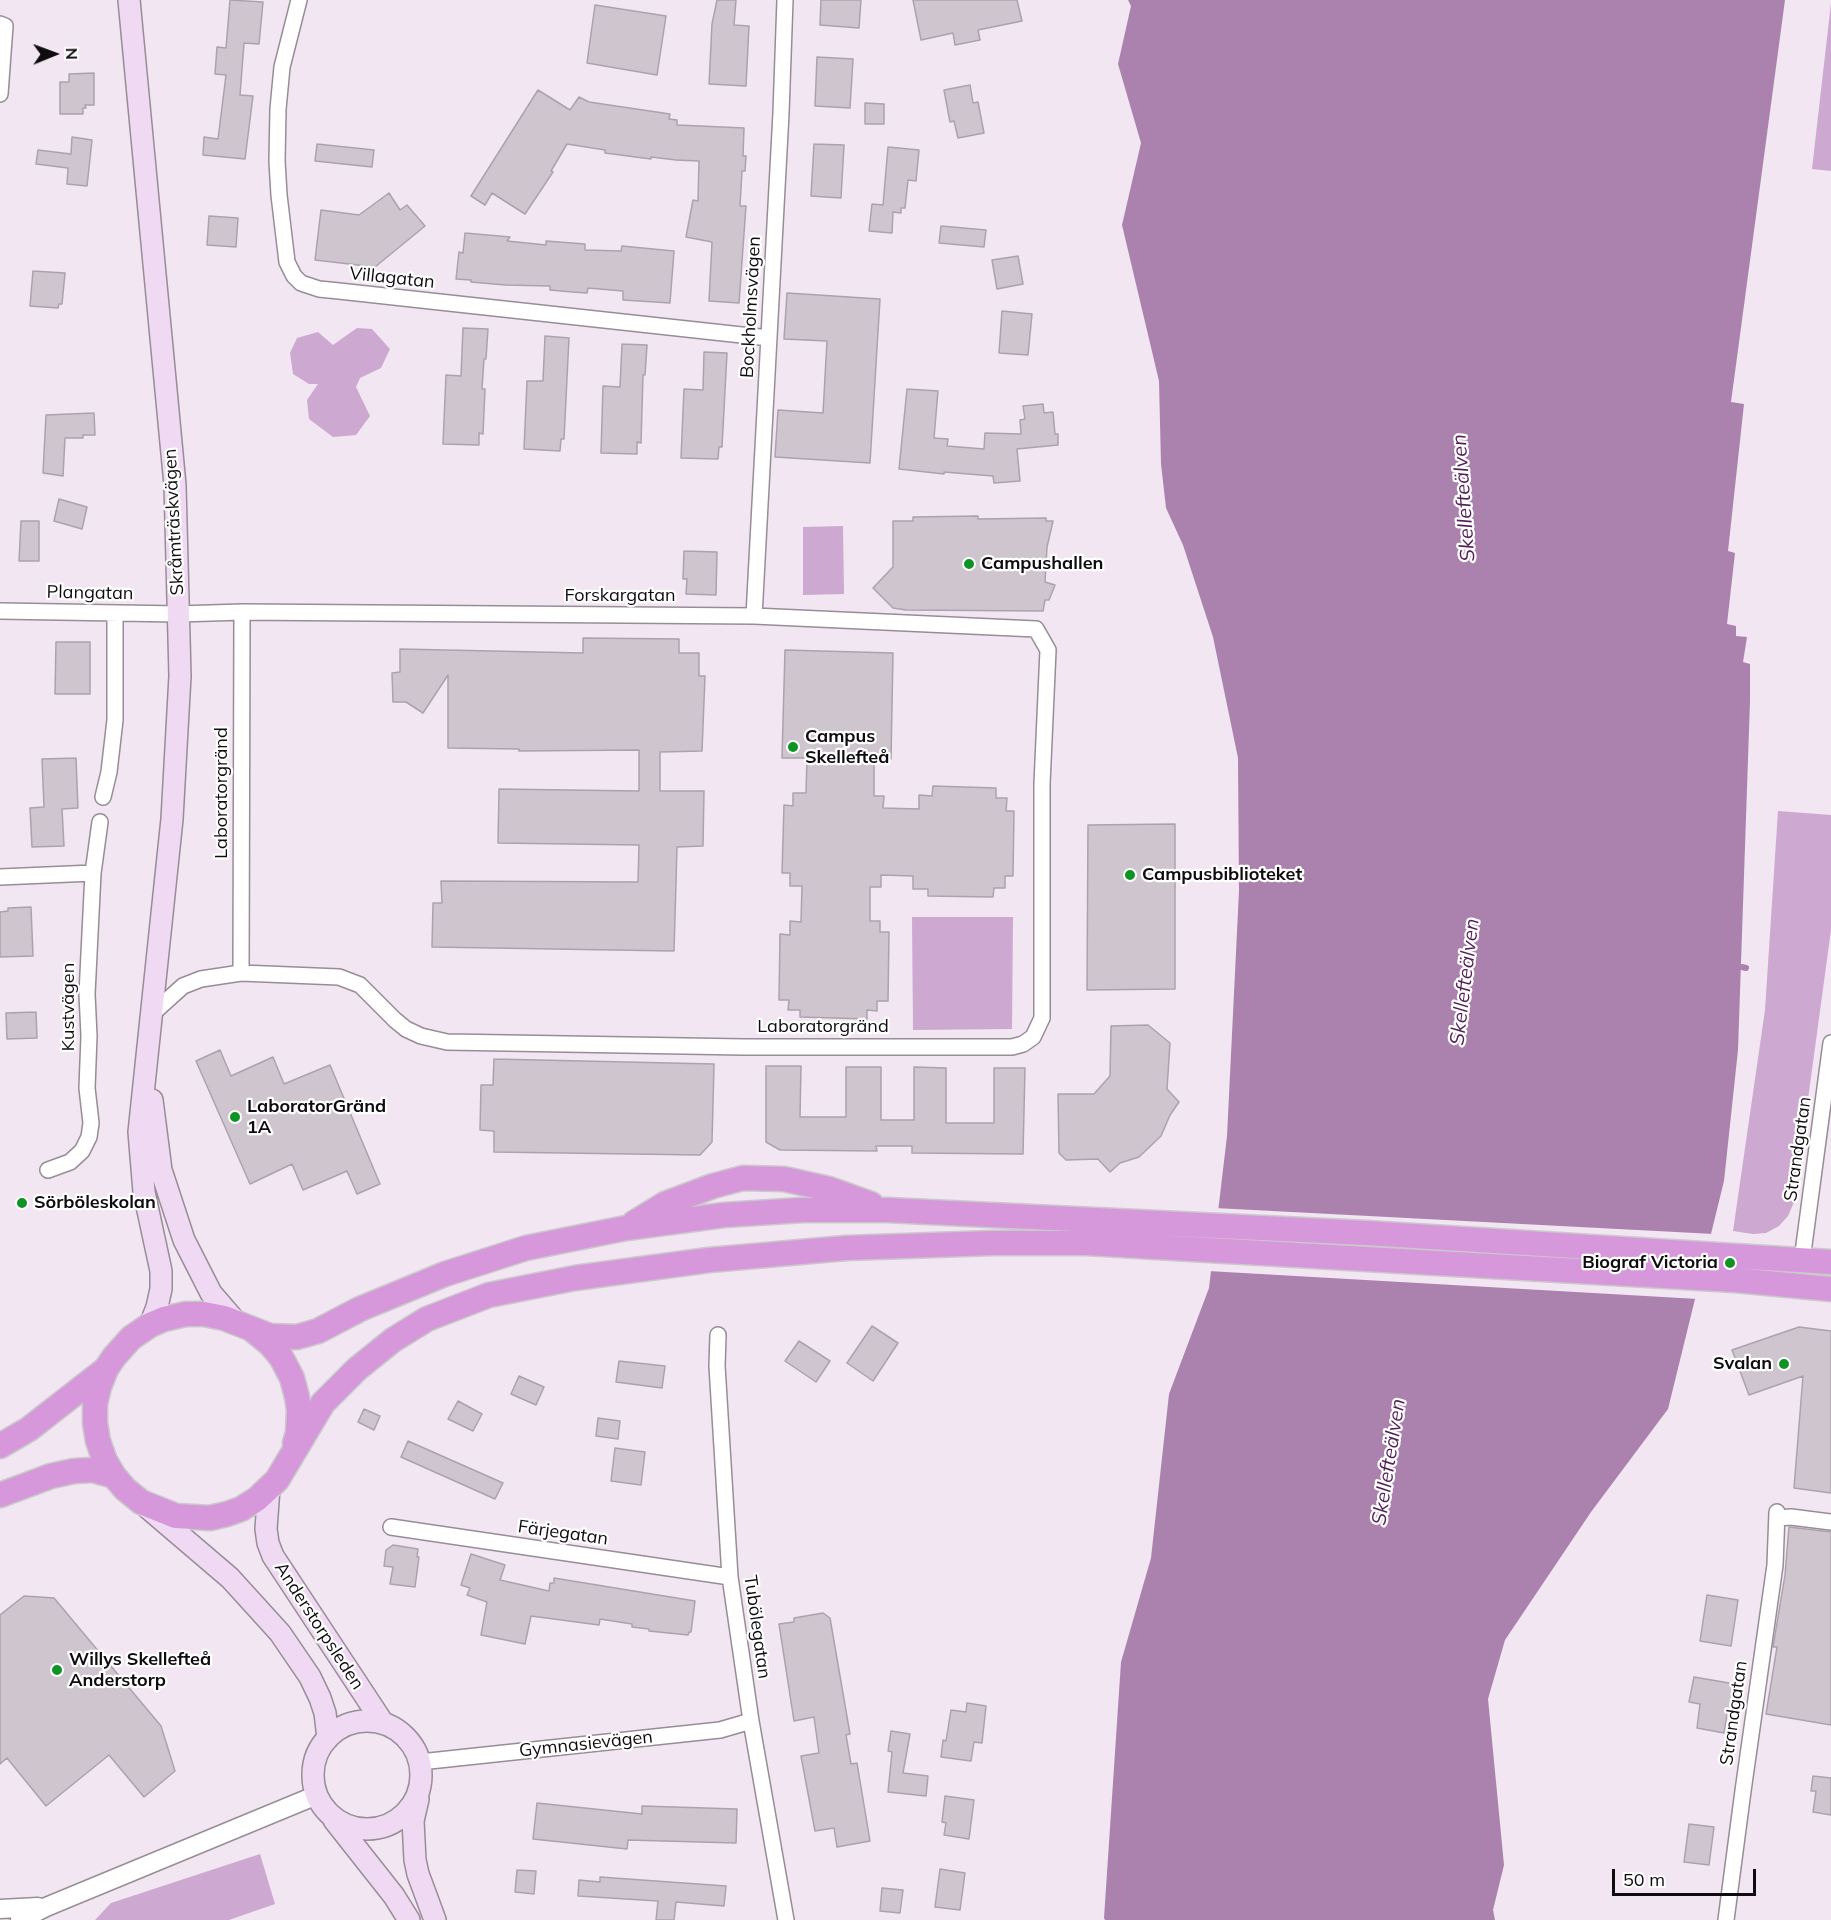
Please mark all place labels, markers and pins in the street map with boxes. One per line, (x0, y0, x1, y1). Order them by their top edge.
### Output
place label: Campushallen (981, 553, 1103, 575)
marker: Campushallen (962, 557, 976, 571)
place label: Campus Skellefteå (805, 726, 889, 768)
marker: Campus Skellefteå (786, 740, 800, 754)
place label: Campusbiblioteket (1142, 864, 1302, 886)
marker: Campusbiblioteket (1123, 868, 1137, 882)
place label: LaboratorGränd 1A (247, 1096, 386, 1138)
marker: LaboratorGränd 1A (228, 1110, 242, 1124)
place label: Sörböleskolan (34, 1192, 156, 1214)
marker: Sörböleskolan (15, 1196, 29, 1210)
place label: Biograf Victoria (1582, 1252, 1718, 1274)
marker: Biograf Victoria (1723, 1256, 1737, 1270)
place label: Svalan (1713, 1353, 1772, 1375)
marker: Svalan (1777, 1357, 1791, 1371)
place label: Willys Skellefteå Anderstorp (69, 1649, 211, 1692)
marker: Willys Skellefteå Anderstorp (50, 1663, 64, 1677)

